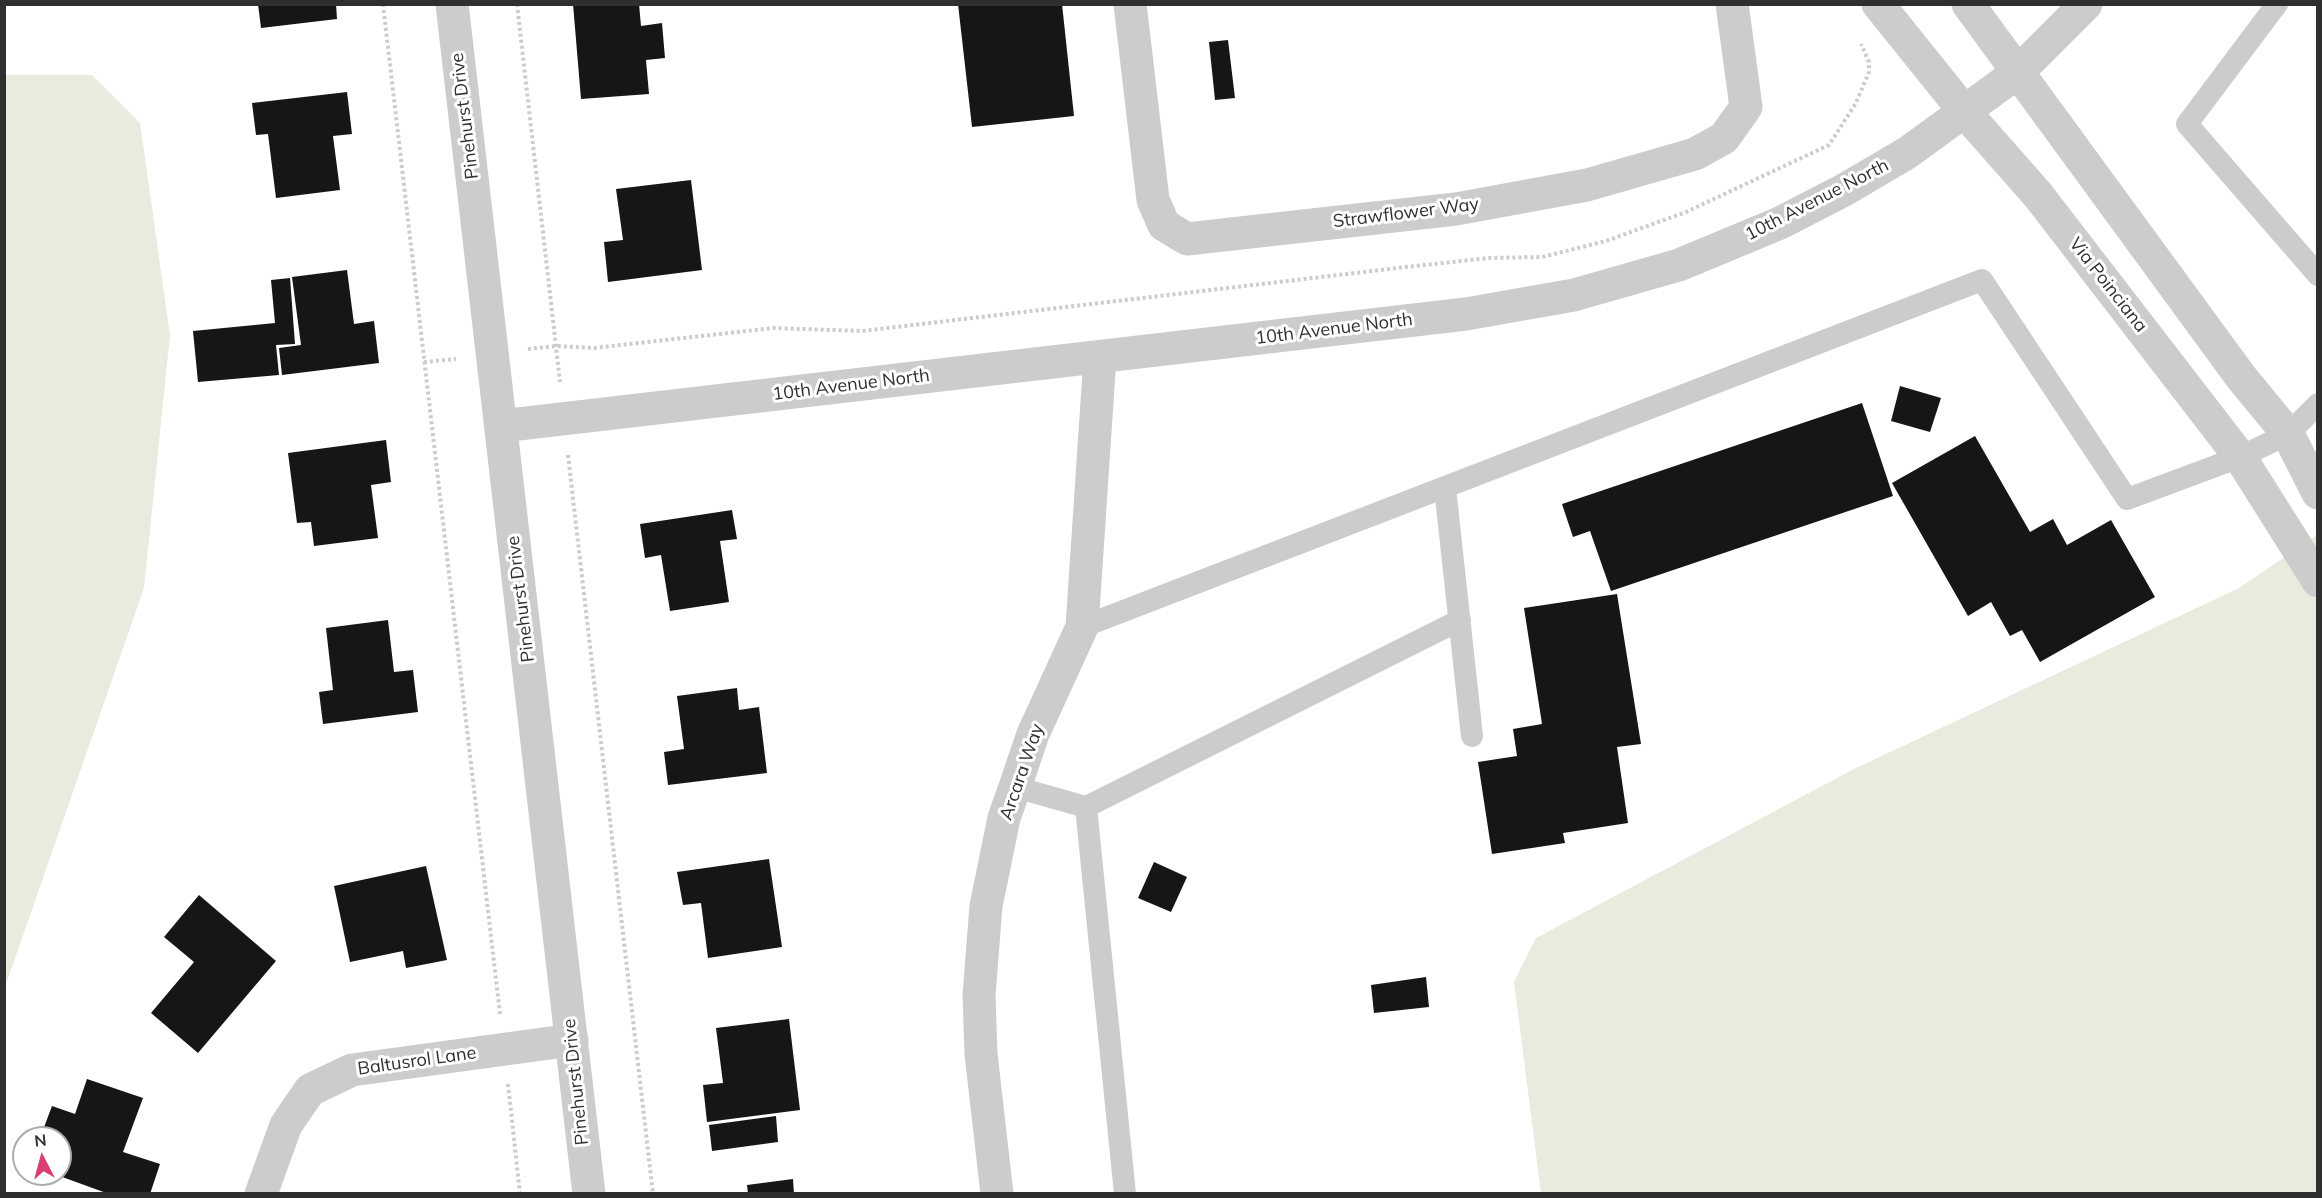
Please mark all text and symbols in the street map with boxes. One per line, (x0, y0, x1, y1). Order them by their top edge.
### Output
street label: Pinehurst Drive (447, 52, 483, 180)
street label: 10th Avenue North (1742, 154, 1892, 246)
street label: Strawflower Way (1332, 193, 1480, 233)
street label: Via Poinciana (2064, 233, 2152, 337)
street label: 10th Avenue North (1254, 309, 1414, 349)
street label: 10th Avenue North (771, 365, 931, 405)
street label: Pinehurst Drive (503, 535, 539, 663)
street label: Arcara Way (995, 721, 1049, 823)
street label: Pinehurst Drive (559, 1018, 593, 1146)
street label: Baltusrol Lane (356, 1042, 478, 1080)
north arrow (12, 1126, 72, 1186)
text: N (33, 1130, 47, 1151)

